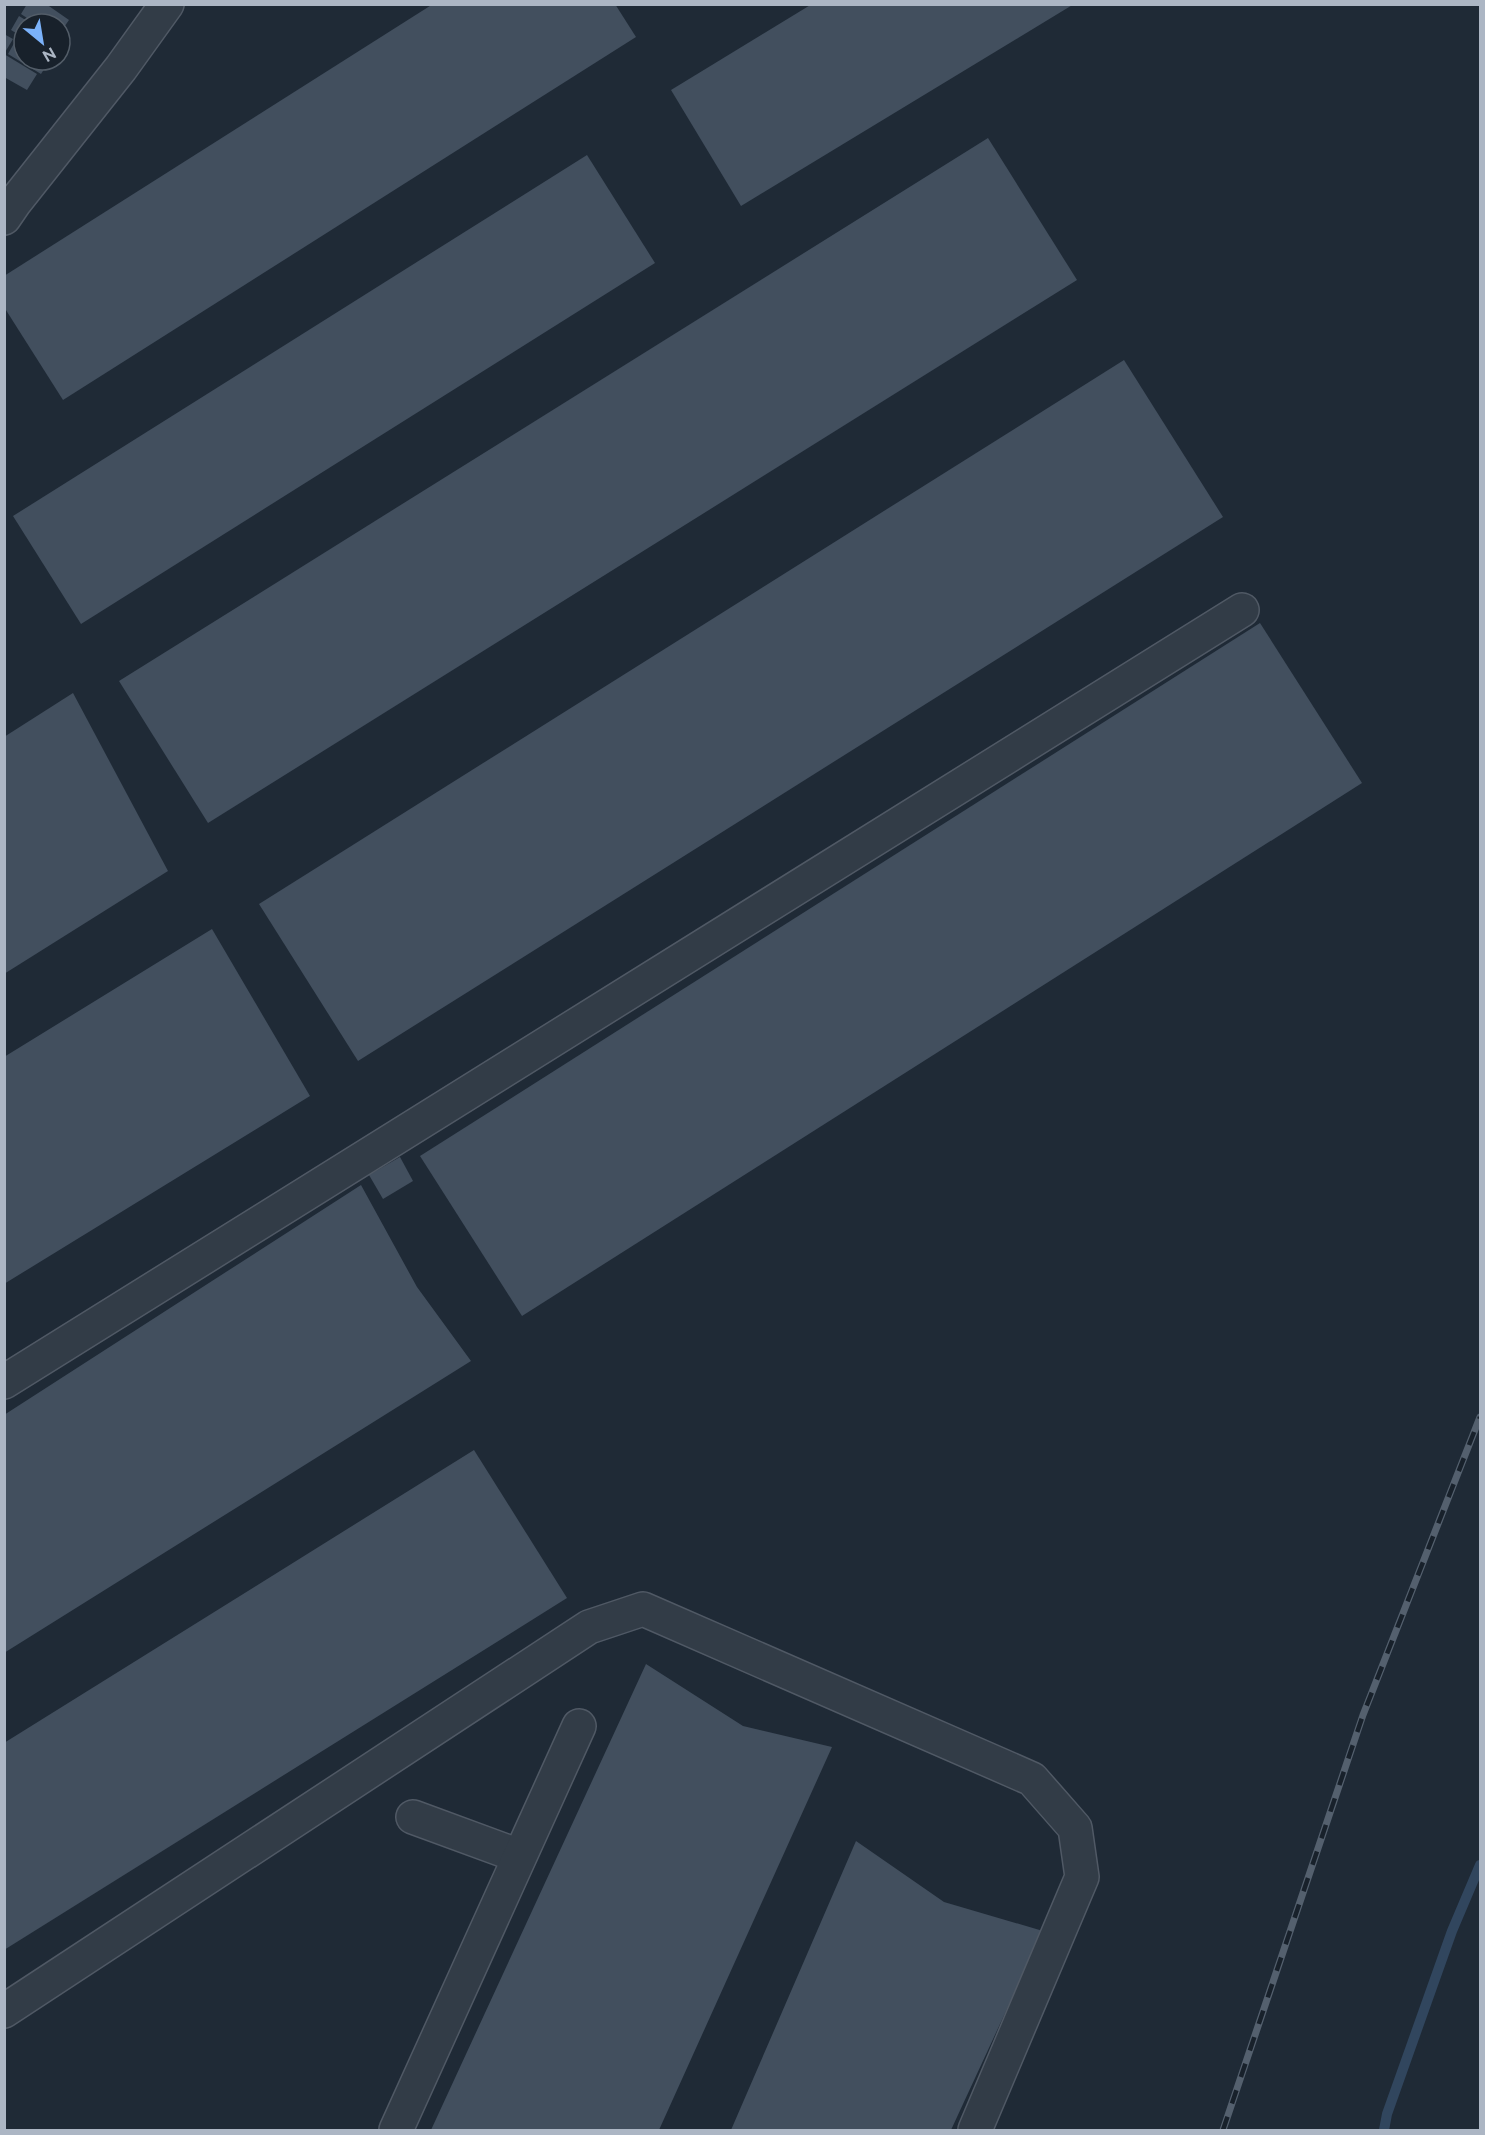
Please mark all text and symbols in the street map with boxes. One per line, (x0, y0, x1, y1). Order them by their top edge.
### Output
north arrow (12, 12, 72, 72)
text: N (39, 43, 59, 66)

